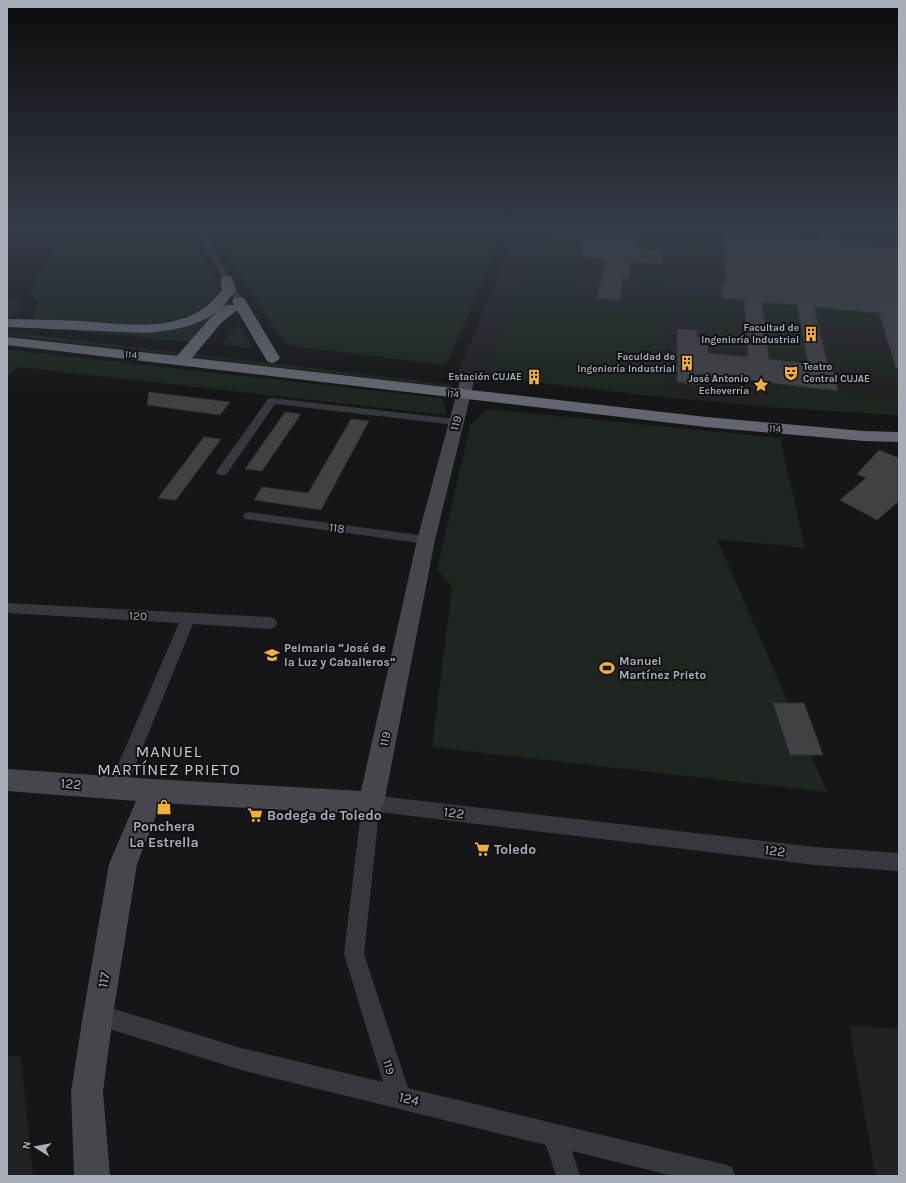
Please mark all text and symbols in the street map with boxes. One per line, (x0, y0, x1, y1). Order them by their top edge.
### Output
place label: Facultad de Ingeniería Industrial (701, 322, 799, 346)
building icon: Facultad de Ingeniería Industrial (802, 325, 820, 343)
street label: 114 (124, 348, 138, 362)
place label: Faculdad de Ingeniería Industrial (577, 351, 675, 375)
building icon: Faculdad de Ingeniería Industrial (678, 354, 696, 372)
place label: Teatro Central CUJAE (803, 361, 870, 385)
theatre icon: Teatro Central CUJAE (782, 364, 800, 382)
building icon: Estación CUJAE (525, 368, 543, 386)
place label: Estación CUJAE (448, 371, 522, 383)
place label: José Antonio Echeverría (689, 373, 749, 397)
place icon: José Antonio Echeverría (752, 376, 770, 394)
street label: 114 (446, 387, 460, 401)
street label: 119 (447, 414, 465, 432)
street label: 114 (768, 422, 782, 436)
street label: 118 (328, 520, 346, 536)
street label: 120 (129, 609, 147, 623)
place label: Peimaria “José de la Luz y Caballeros” (284, 641, 396, 669)
school or university icon: Peimaria “José de la Luz y Caballeros” (263, 646, 281, 664)
place label: Manuel Martínez Prieto (619, 654, 706, 682)
sports icon: Manuel Martínez Prieto (598, 659, 616, 677)
street label: 119 (377, 730, 393, 748)
district label: MANUEL MARTÍNEZ PRIETO (97, 742, 241, 779)
street label: 122 (60, 775, 82, 793)
shop icon: Ponchera La Estrella (155, 798, 173, 816)
street label: 122 (443, 803, 465, 823)
supermarket icon: Bodega de Toledo (246, 806, 264, 824)
place label: Bodega de Toledo (267, 807, 382, 824)
place label: Ponchera La Estrella (129, 818, 199, 851)
supermarket icon: Toledo (473, 840, 491, 858)
place label: Toledo (494, 841, 536, 858)
street label: 122 (764, 841, 786, 861)
street label: 117 (94, 970, 114, 989)
street label: 119 (380, 1058, 398, 1076)
street label: 124 (397, 1088, 421, 1110)
north arrow (16, 1127, 56, 1167)
text: N (20, 1140, 34, 1150)

